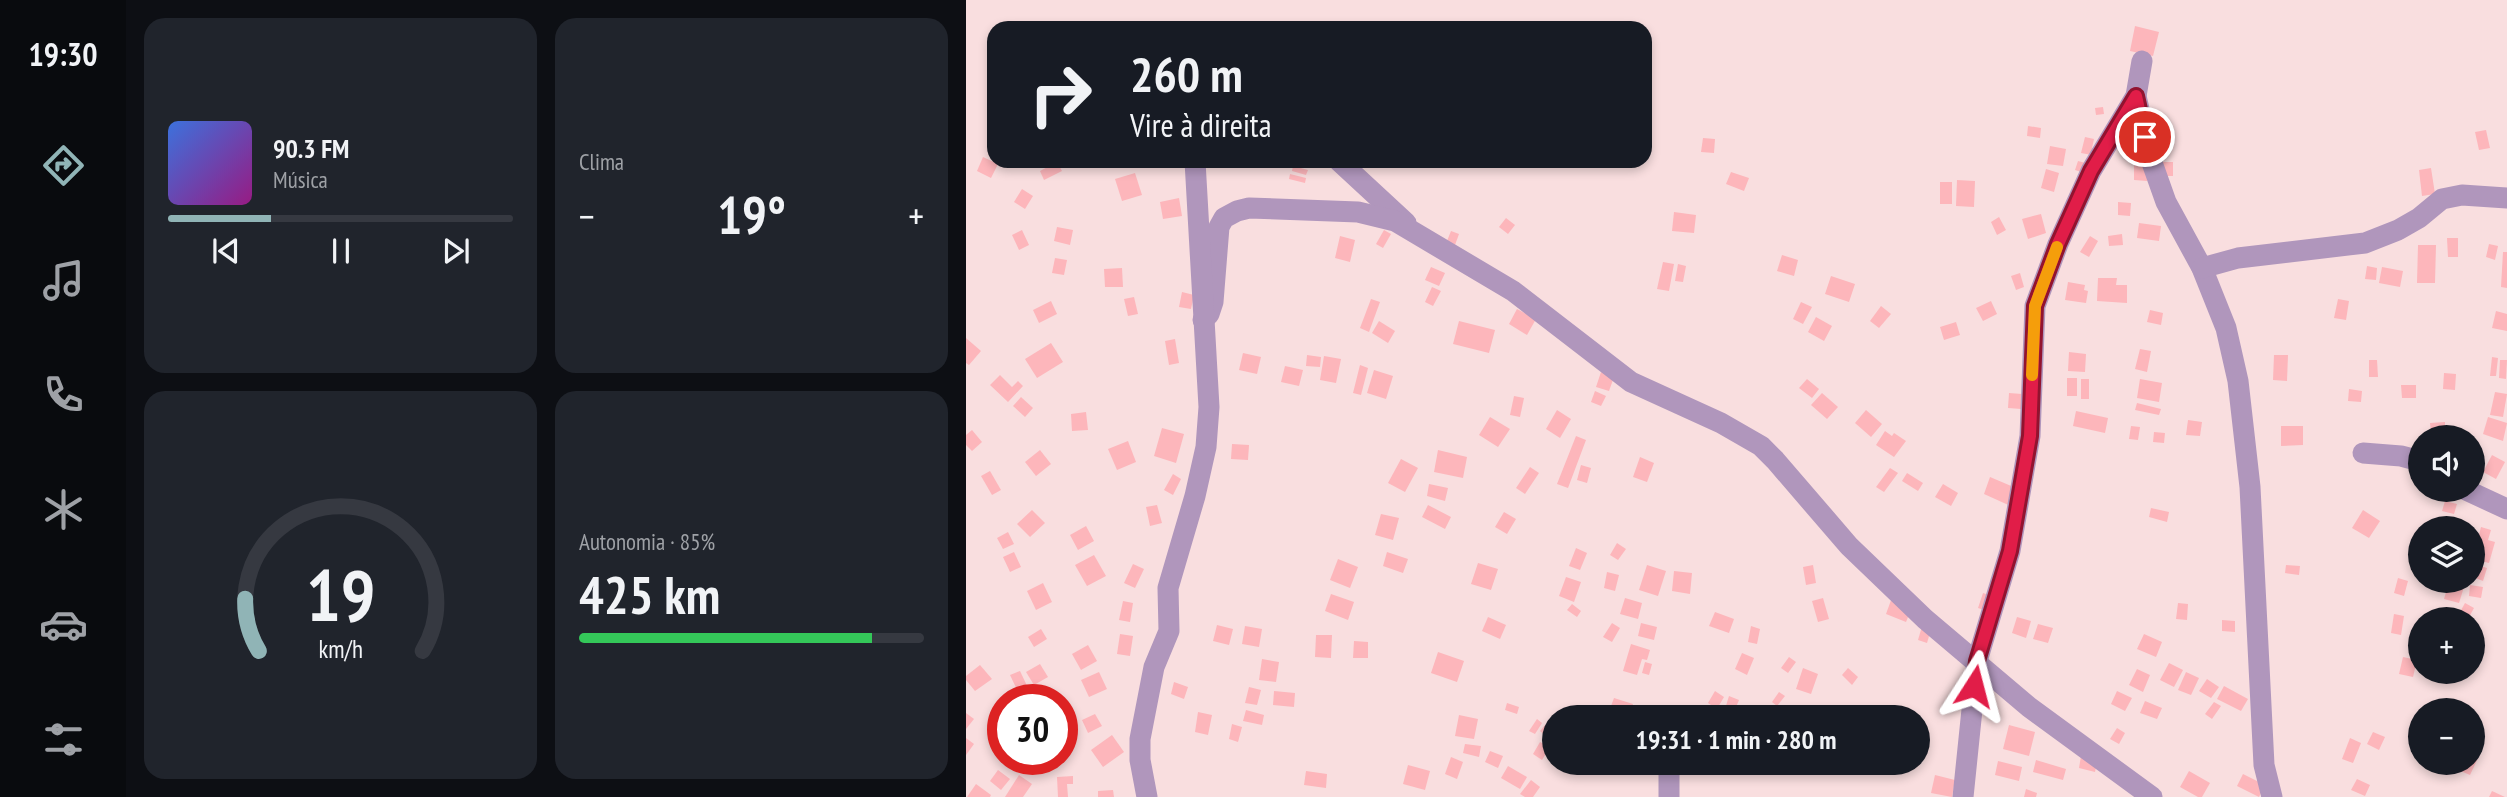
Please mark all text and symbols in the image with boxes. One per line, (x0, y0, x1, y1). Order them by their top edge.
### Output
text: 19:30 (28, 33, 98, 75)
text: 260 m (1130, 42, 1243, 106)
icon: right (1015, 49, 1106, 140)
text: Vire à direita (1130, 104, 1271, 146)
pin (2115, 107, 2175, 167)
icon: arrive (2126, 118, 2164, 156)
text: 90.3 FM (273, 132, 349, 165)
icon: directions (39, 141, 88, 190)
text: Clima (579, 147, 624, 176)
text: Música (273, 165, 328, 194)
text: 19° (717, 181, 786, 248)
text: − (579, 191, 595, 240)
text: + (908, 191, 924, 240)
icon: previous (207, 232, 245, 270)
icon: pause (322, 232, 360, 270)
icon: next (437, 232, 475, 270)
icon: music (39, 256, 88, 305)
icon: phone (39, 370, 88, 419)
map controls (2408, 425, 2485, 775)
button: sound (2408, 425, 2485, 502)
icon: climate (39, 485, 88, 534)
button: layers (2408, 516, 2485, 593)
text: Autonomia · 85% (579, 527, 715, 556)
text: 19 (306, 547, 375, 641)
text: 425 km (579, 561, 720, 628)
icon: car (39, 600, 88, 649)
button: + (2408, 607, 2485, 684)
text: km/h (318, 633, 363, 665)
position arrow (1937, 649, 2011, 723)
speed limit sign: 30 (987, 684, 1078, 775)
button: − (2408, 698, 2485, 775)
icon: filters (39, 715, 88, 764)
text: 19:31 · 1 min · 280 m (1636, 723, 1836, 756)

